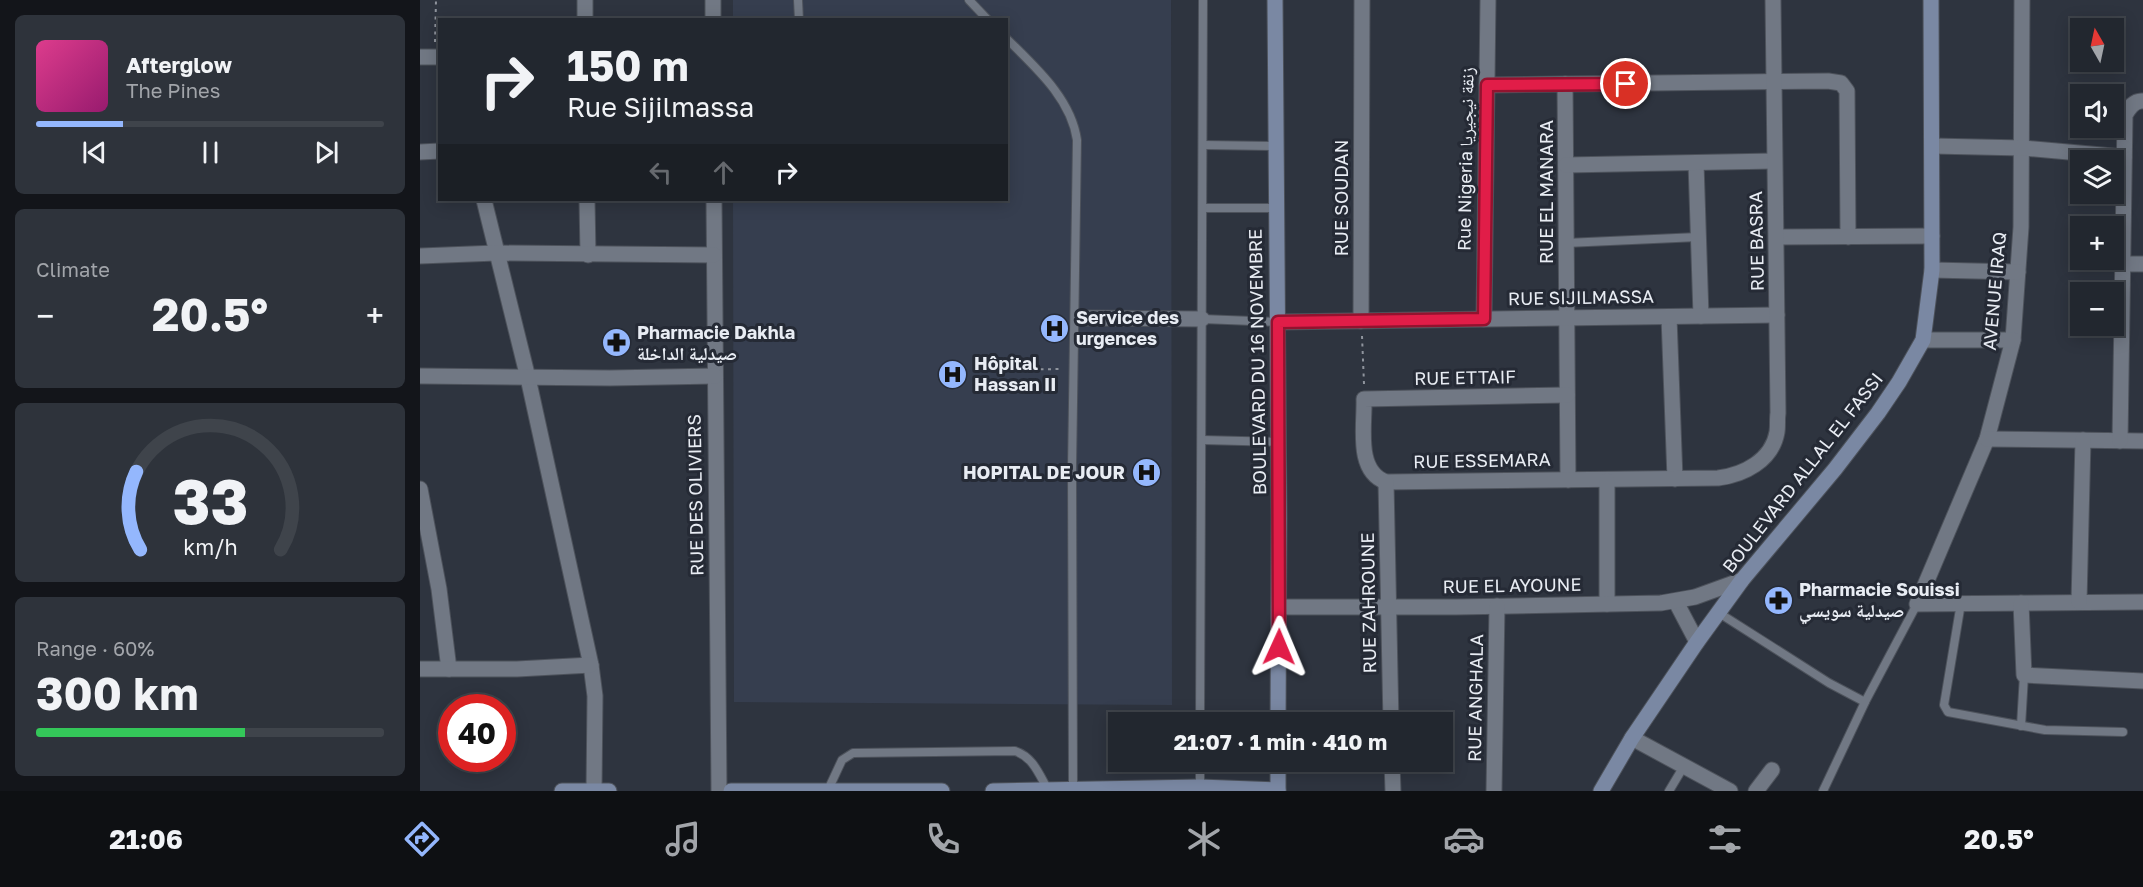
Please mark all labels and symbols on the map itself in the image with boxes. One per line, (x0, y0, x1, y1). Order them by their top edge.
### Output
north arrow (2070, 18, 2124, 72)
pin (1600, 58, 1651, 109)
street label: Rue Nigeria زنقة نيجيريا (1452, 67, 1478, 251)
street label: RUE EL MANARA (1535, 120, 1557, 264)
street label: RUE SOUDAN (1330, 140, 1352, 256)
street label: RUE BASRA (1744, 191, 1768, 291)
street label: BOULEVARD DU 16 NOVEMBRE (1244, 229, 1270, 495)
street label: AVENUE IRAQ (1978, 231, 2010, 351)
street label: RUE SIJILMASSA (1508, 285, 1654, 309)
place label: Service des urgences (1076, 306, 1179, 349)
hospital icon: Service des urgences (1039, 312, 1071, 344)
place label: Pharmacie Dakhla صيدلية الداخلة (637, 321, 795, 364)
pharmacy icon: Pharmacie Dakhla صيدلية الداخلة (600, 327, 632, 359)
place label: Hôpital Hassan II (974, 352, 1056, 395)
hospital icon: Hôpital Hassan II (937, 358, 969, 390)
street label: RUE ETTAIF (1414, 365, 1516, 389)
street label: BOULEVARD ALLAL EL FASSI (1717, 368, 1887, 577)
street label: RUE DES OLIVIERS (683, 414, 707, 576)
street label: RUE ESSEMARA (1413, 448, 1551, 472)
hospital icon: HOPITAL DE JOUR (1130, 457, 1162, 489)
place label: HOPITAL DE JOUR (963, 461, 1125, 483)
street label: RUE ZAHROUNE (1356, 533, 1380, 673)
street label: RUE EL AYOUNE (1442, 573, 1582, 597)
place label: Pharmacie Souissi صيدلية سويسي (1799, 578, 1960, 625)
pharmacy icon: Pharmacie Souissi صيدلية سويسي (1762, 584, 1794, 616)
position arrow (1247, 615, 1311, 679)
street label: RUE ANGHALA (1463, 634, 1487, 762)
speed limit sign: 40 (438, 694, 516, 772)

